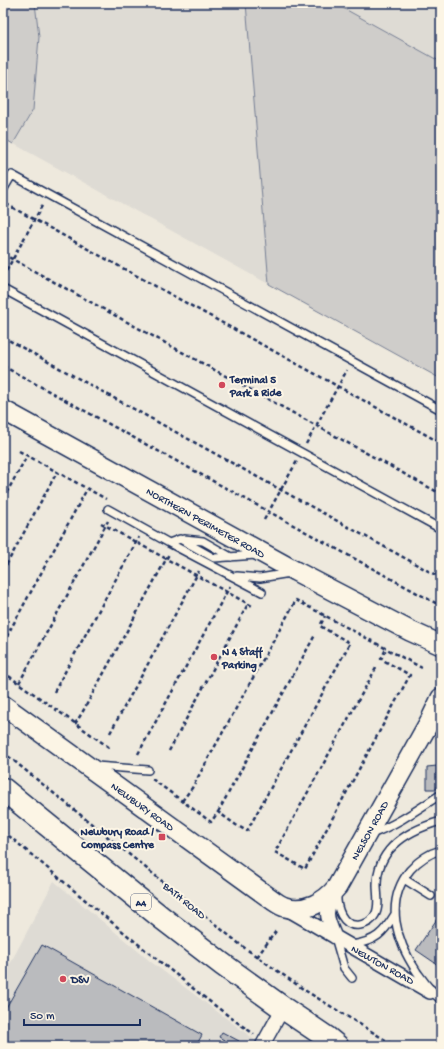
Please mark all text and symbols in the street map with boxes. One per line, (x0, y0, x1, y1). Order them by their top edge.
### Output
place label: Terminal 5 Park & Ride (229, 375, 283, 400)
marker: Terminal 5 Park & Ride (217, 380, 227, 390)
street label: NORTHERN PERIMETER ROAD (144, 486, 267, 562)
place label: N 4 Staff Parking (221, 646, 264, 673)
marker: N 4 Staff Parking (209, 652, 219, 662)
street label: NEWBURY ROAD (108, 781, 176, 835)
street label: NELSON ROAD (350, 799, 392, 863)
place label: Newbury Road / Compass Centre (80, 827, 155, 852)
marker: Newbury Road / Compass Centre (157, 832, 167, 842)
street label: BATH ROAD (159, 880, 208, 923)
road number: A4 (131, 894, 151, 910)
street label: NEWTON ROAD (348, 944, 416, 988)
marker: DSV (58, 974, 68, 984)
place label: DSV (70, 975, 89, 987)
scale bar (24, 1001, 140, 1027)
text: 50 m (30, 1010, 55, 1024)

